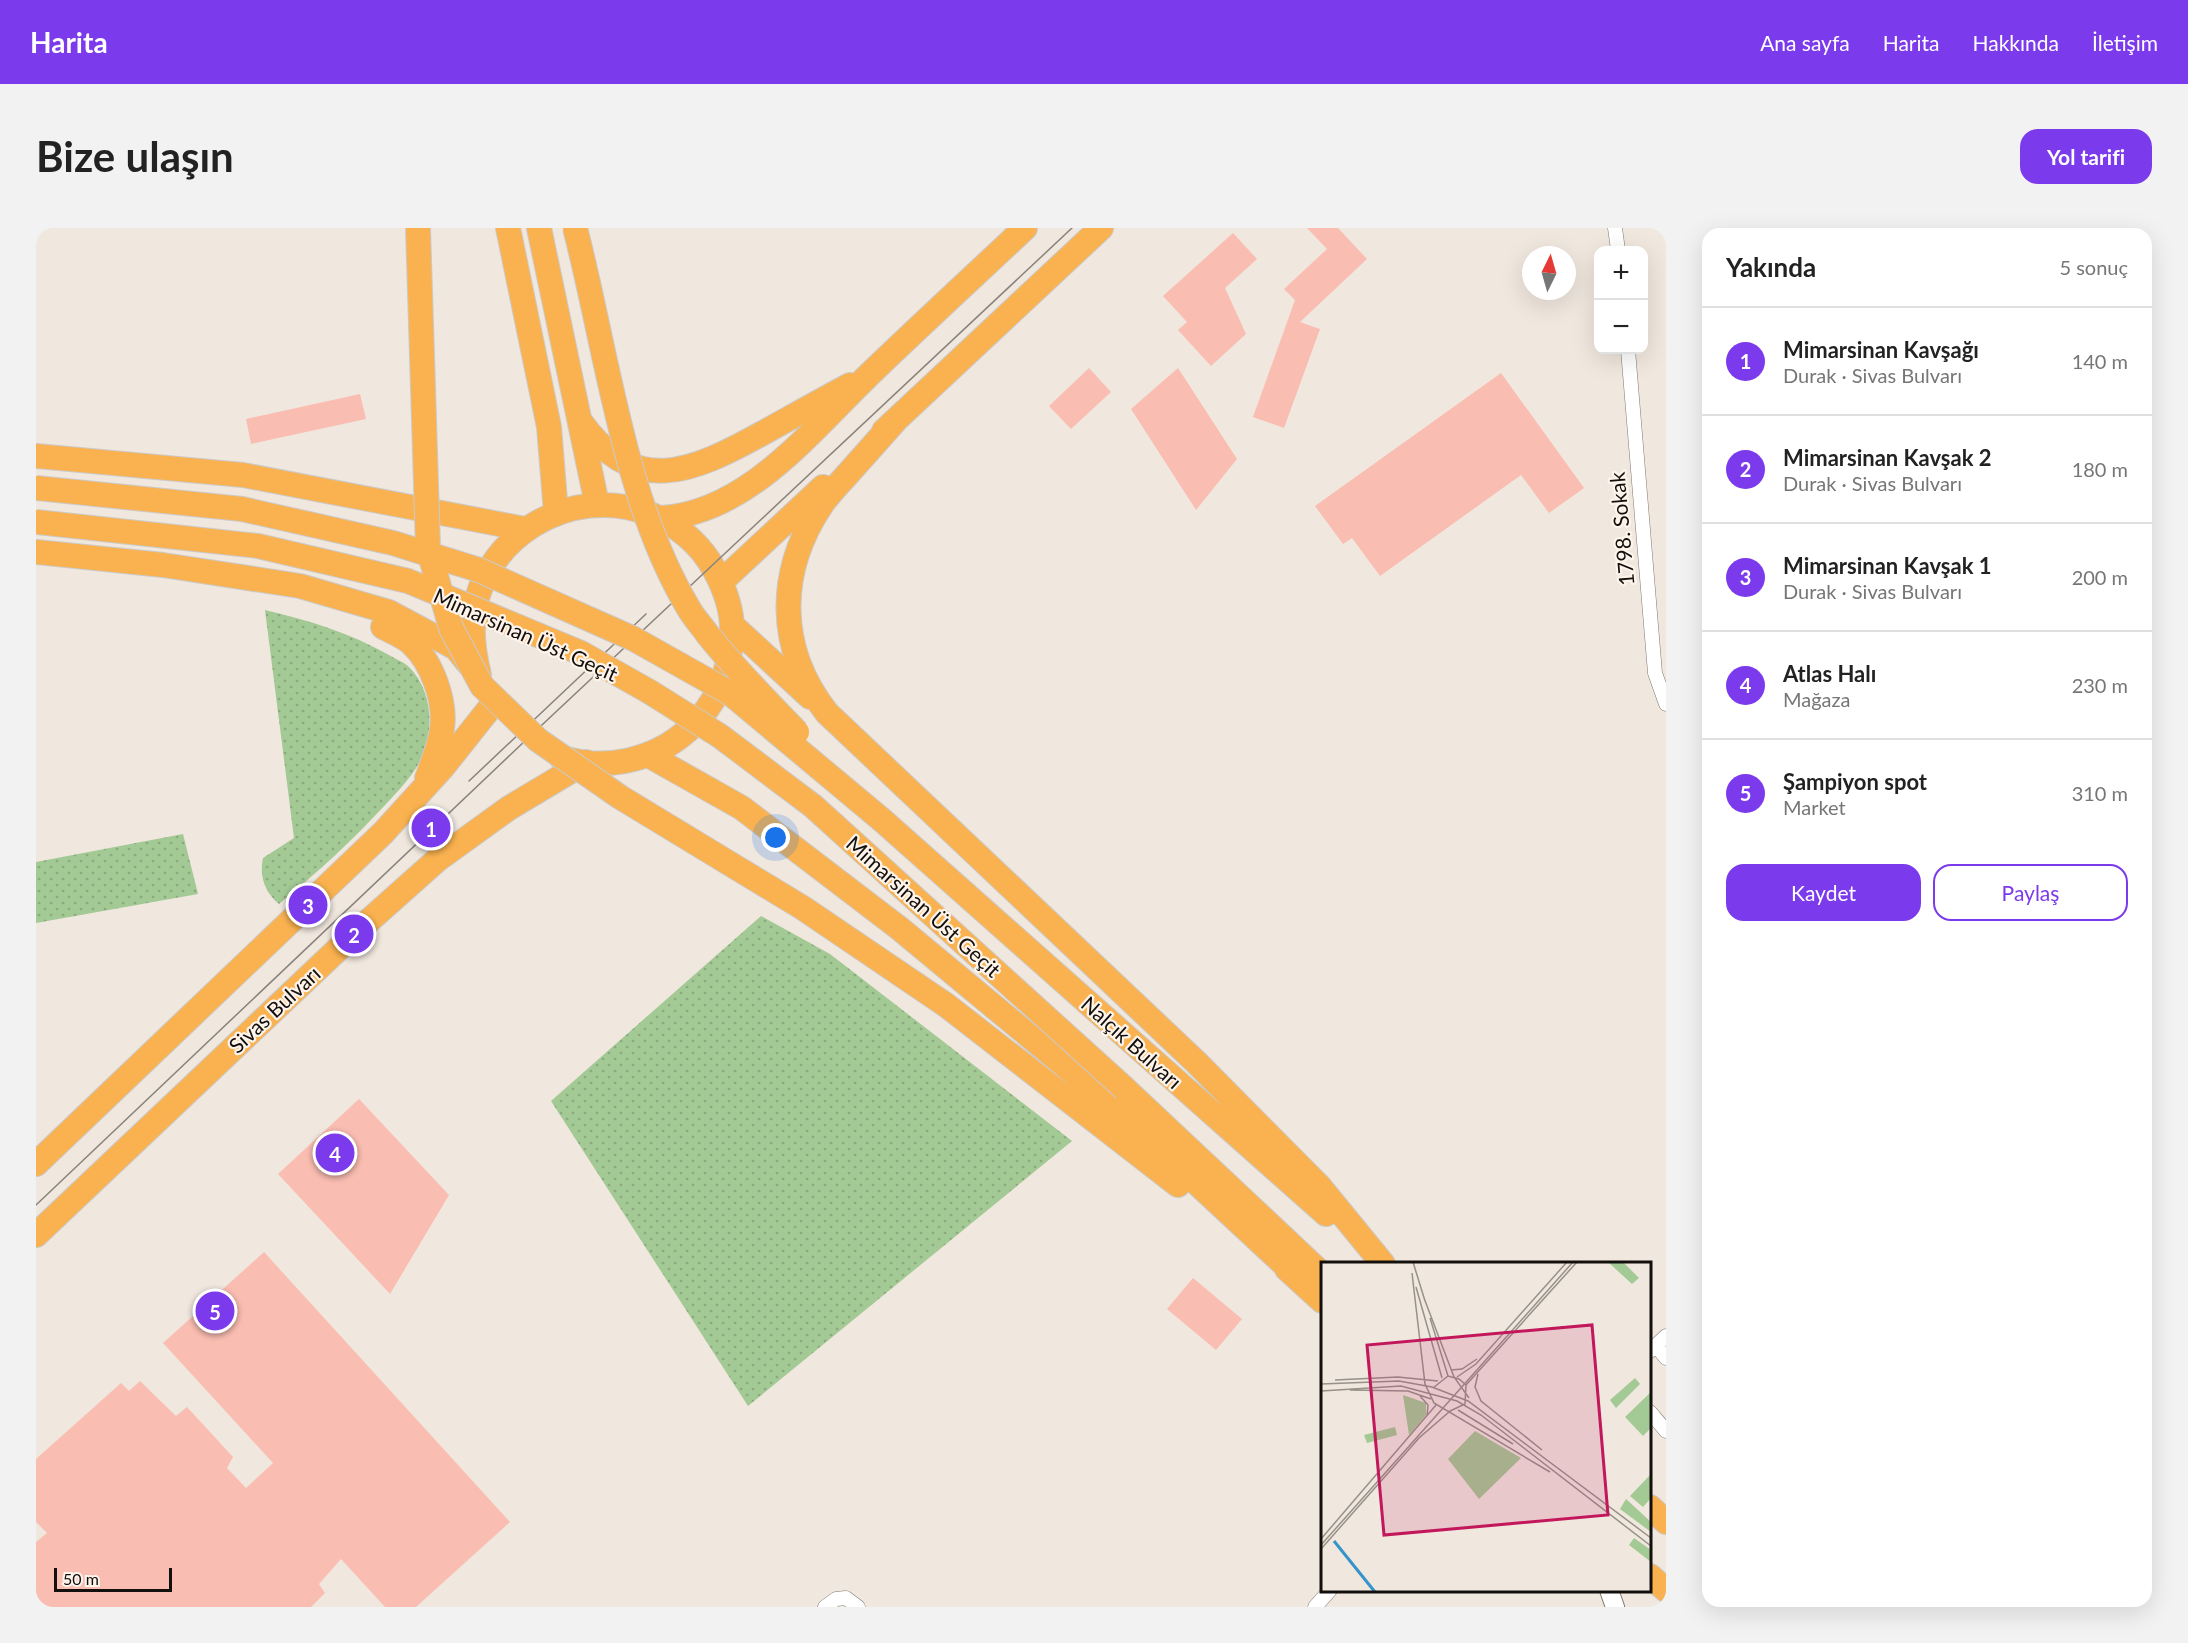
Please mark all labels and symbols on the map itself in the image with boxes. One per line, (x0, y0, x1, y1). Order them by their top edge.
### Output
north arrow (1522, 246, 1576, 300)
street label: 1798. Sokak (1604, 471, 1638, 587)
street label: Mimarsinan Üst Geçit (430, 582, 622, 686)
pin: 1 (412, 806, 450, 850)
your location (761, 823, 790, 852)
street label: Mimarsinan Üst Geçit (842, 830, 1007, 982)
pin: 3 (288, 882, 328, 928)
pin: 2 (334, 912, 374, 956)
street label: Sivas Bulvarı (223, 960, 325, 1058)
street label: Nalçık Bulvarı (1077, 991, 1187, 1093)
pin: 4 (316, 1130, 354, 1176)
inset map (1321, 1262, 1651, 1592)
pin: 5 (196, 1288, 234, 1334)
scale bar (54, 1565, 172, 1592)

